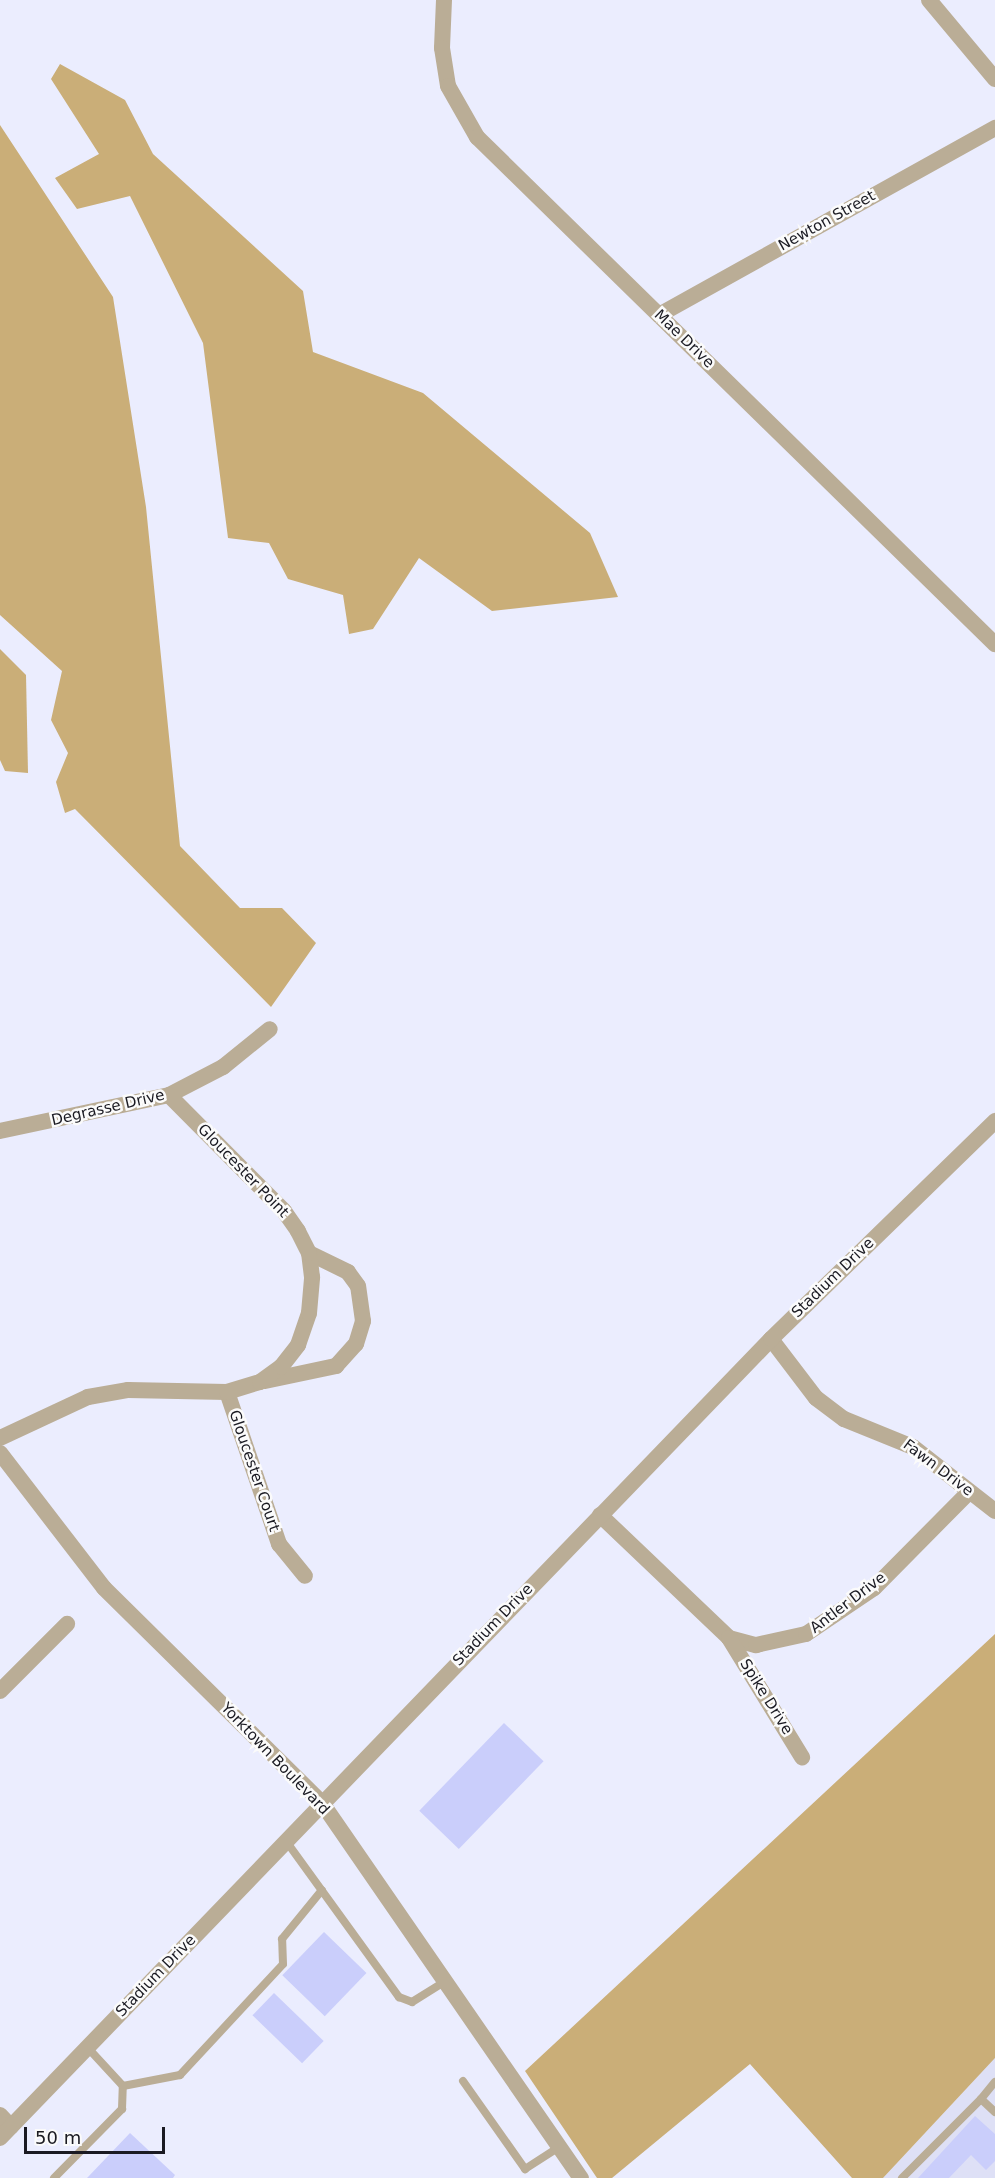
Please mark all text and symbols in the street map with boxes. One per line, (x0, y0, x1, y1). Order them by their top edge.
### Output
street label: Newton Street (776, 187, 878, 255)
street label: Mae Drive (650, 306, 718, 372)
street label: Degrasse Drive (50, 1086, 166, 1130)
street label: Gloucester Point (194, 1120, 292, 1222)
street label: Stadium Drive (788, 1234, 878, 1322)
street label: Gloucester Court (225, 1408, 283, 1534)
street label: Fawn Drive (899, 1436, 977, 1500)
street label: Antler Drive (807, 1569, 889, 1637)
street label: Stadium Drive (449, 1580, 537, 1670)
street label: Spike Drive (736, 1656, 796, 1738)
street label: Yorktown Boulevard (217, 1699, 333, 1819)
street label: Stadium Drive (112, 1931, 200, 2021)
scale bar (27, 2115, 168, 2153)
text: 50 m (35, 2127, 81, 2148)

